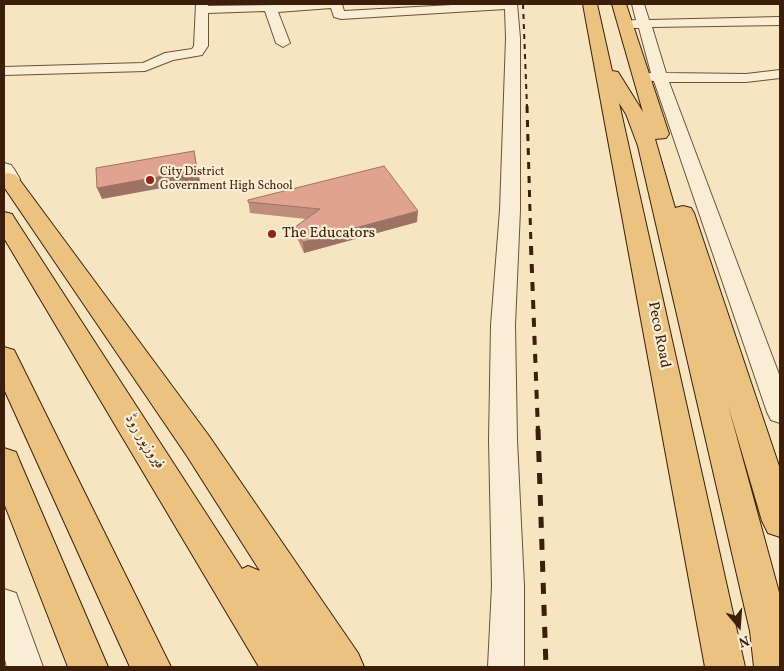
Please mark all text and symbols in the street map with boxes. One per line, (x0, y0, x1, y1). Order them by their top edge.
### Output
place label: City District Government High School (160, 166, 293, 194)
marker: City District Government High School (144, 174, 156, 186)
place label: The Educators (282, 225, 375, 243)
marker: The Educators (266, 228, 278, 240)
street label: Peco Road (643, 300, 673, 370)
street label: فیروزپور روڈ (120, 411, 168, 473)
north arrow (714, 601, 764, 651)
text: N (736, 630, 752, 651)

